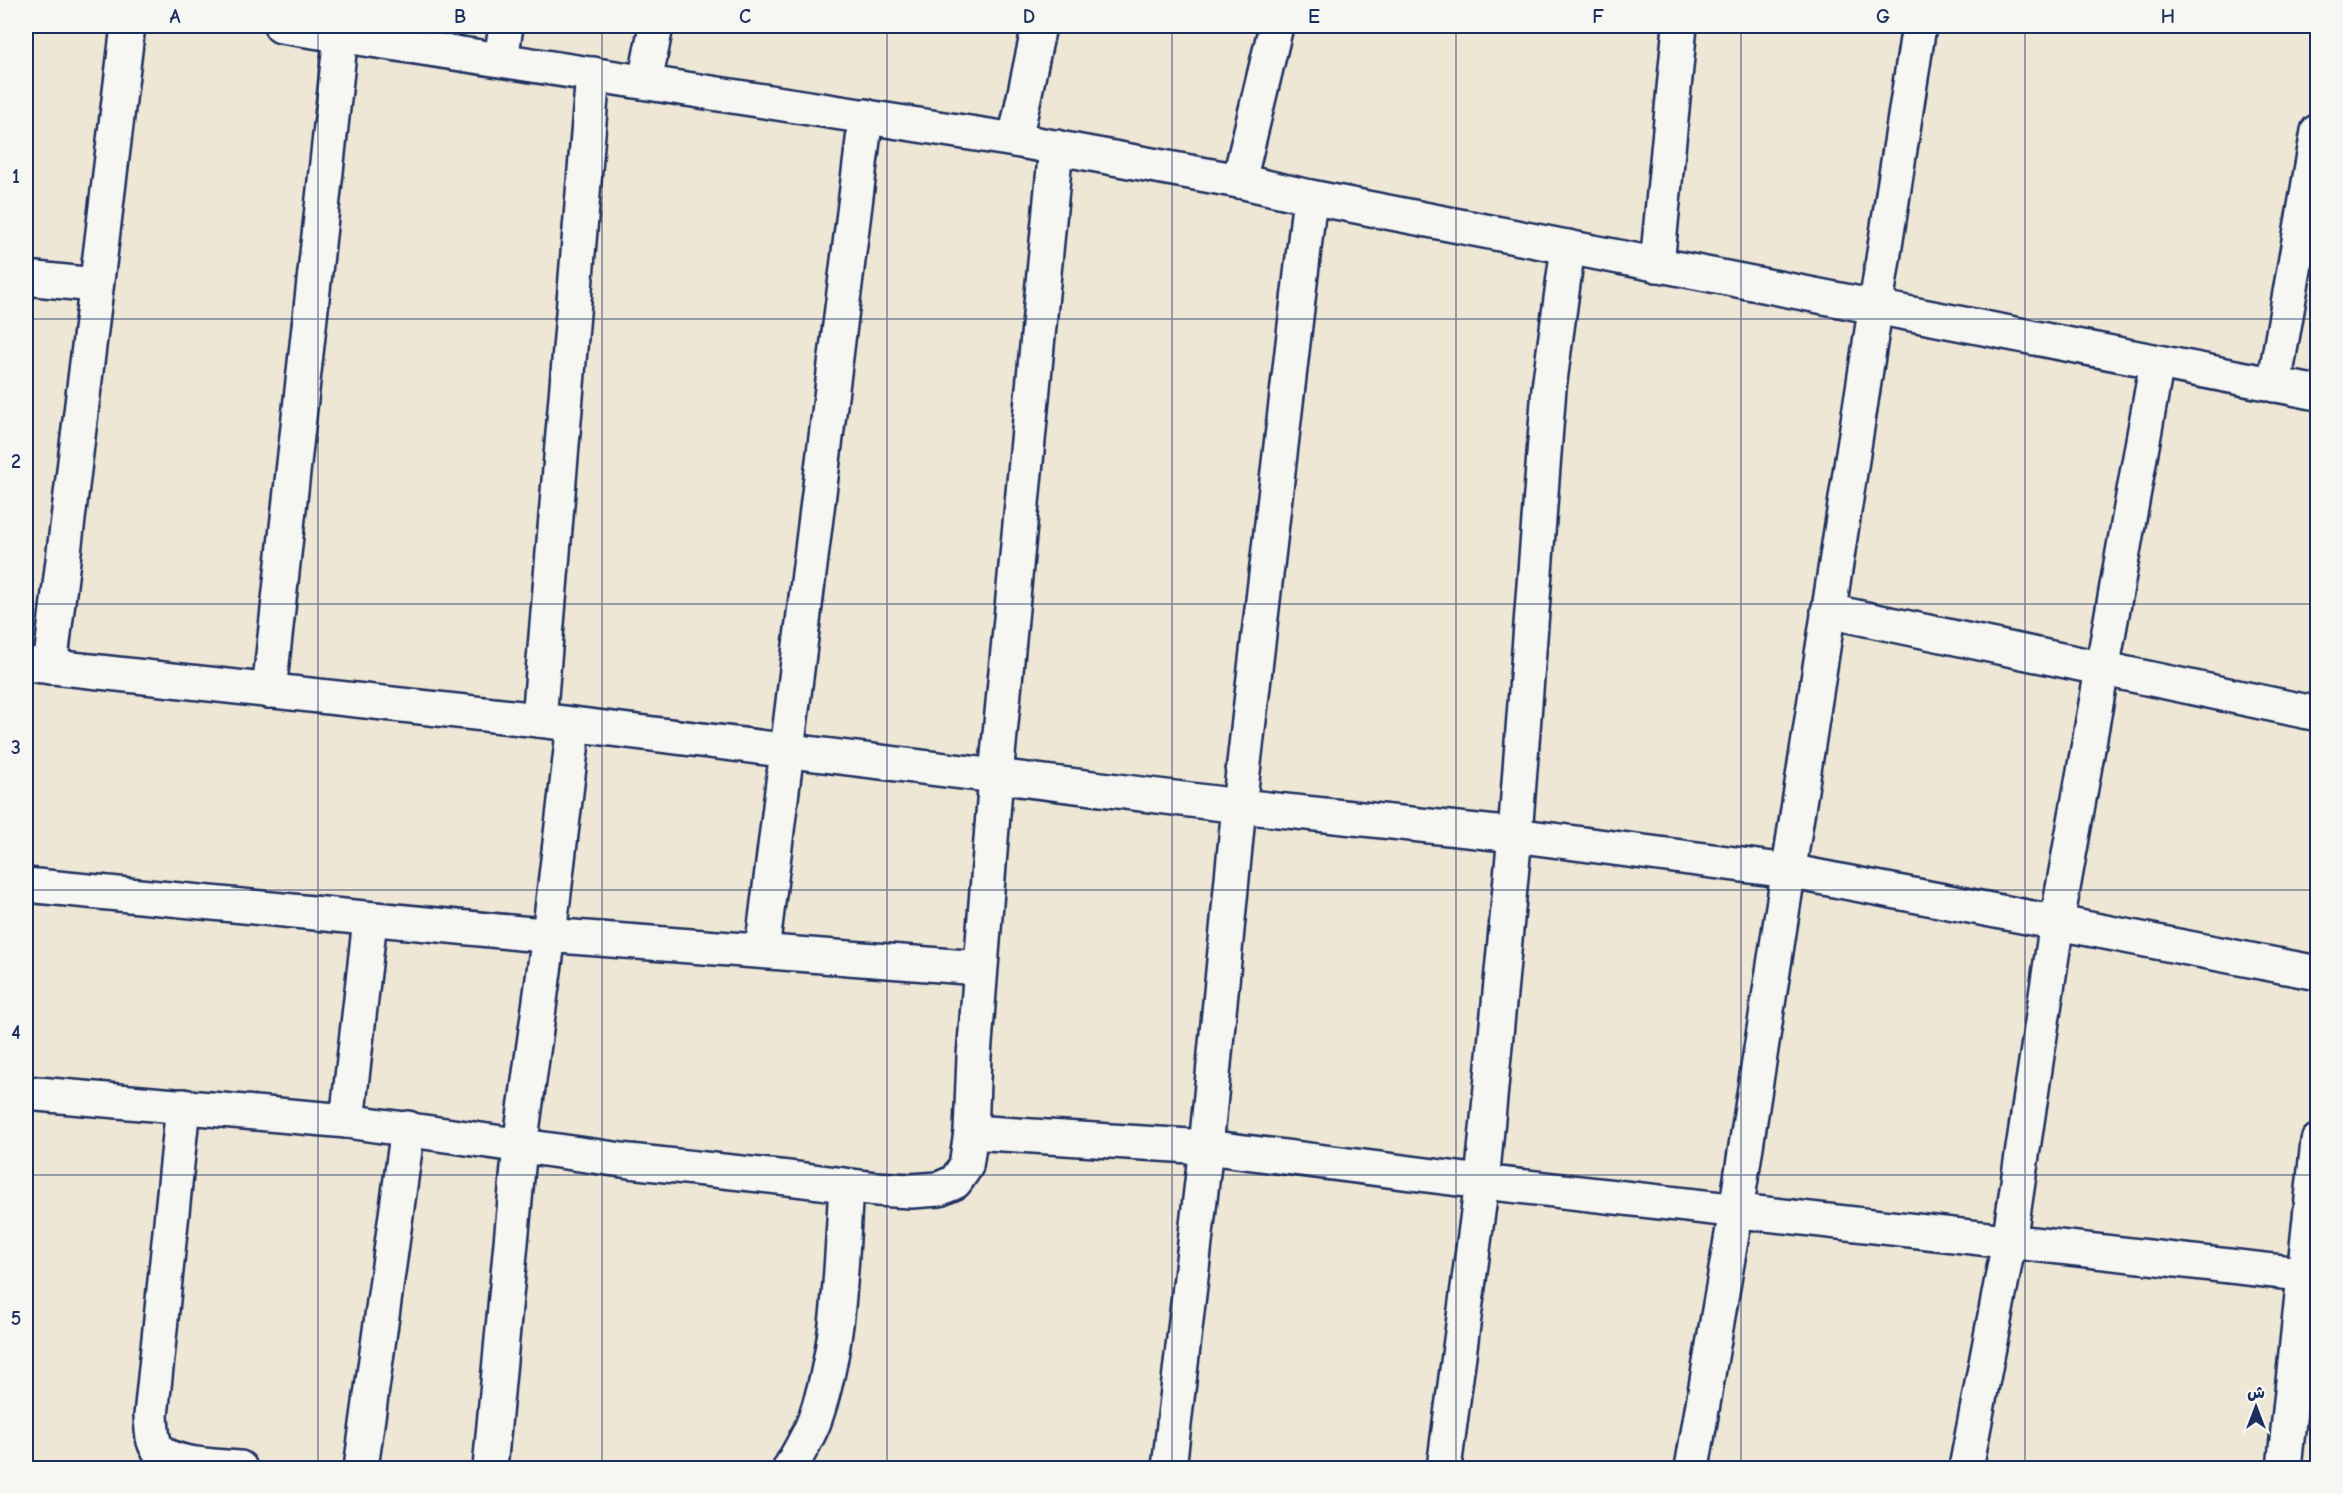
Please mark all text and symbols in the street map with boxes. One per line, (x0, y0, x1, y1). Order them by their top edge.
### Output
text: A (169, 5, 181, 28)
text: B (454, 5, 466, 28)
text: C (739, 5, 751, 28)
text: D (1023, 5, 1035, 28)
text: E (1308, 5, 1320, 28)
text: F (1592, 5, 1604, 28)
text: G (1876, 5, 1890, 28)
text: H (2161, 5, 2175, 28)
text: 1 (12, 165, 20, 188)
text: 2 (11, 450, 21, 473)
text: 3 (11, 736, 21, 759)
text: 4 (11, 1021, 21, 1044)
text: 5 (11, 1307, 21, 1330)
north arrow (2226, 1377, 2286, 1437)
text: ش (2247, 1384, 2265, 1402)

